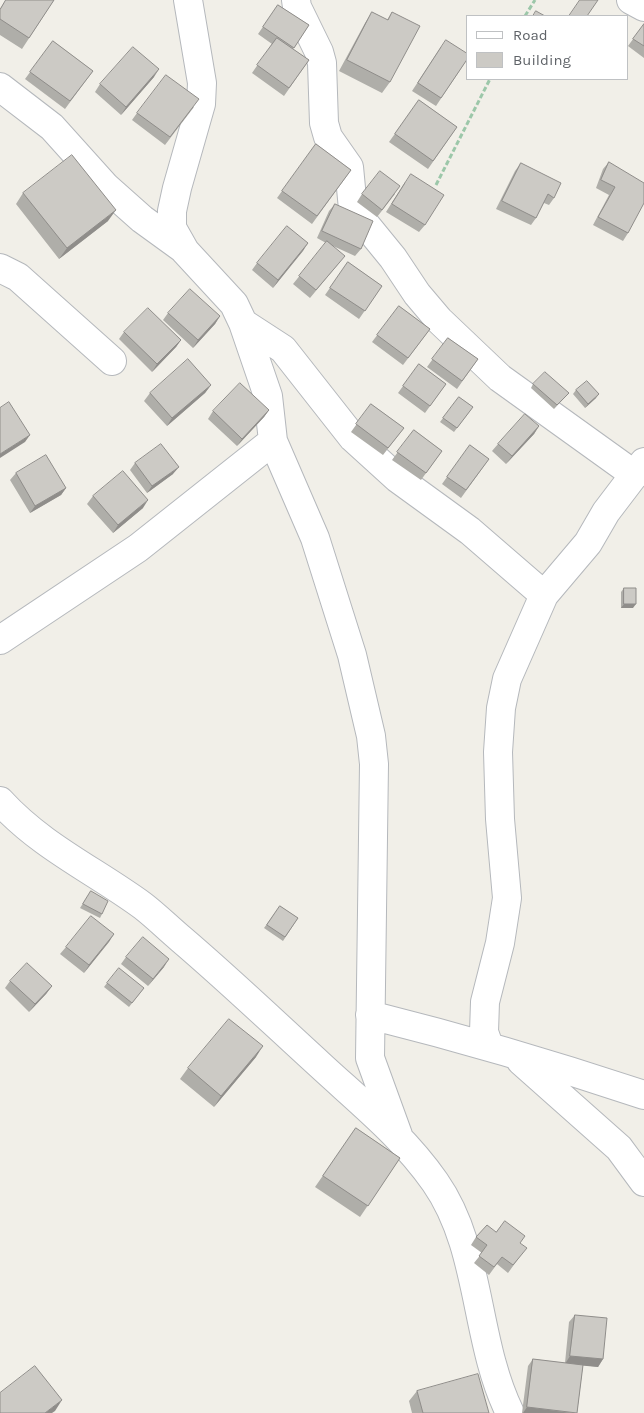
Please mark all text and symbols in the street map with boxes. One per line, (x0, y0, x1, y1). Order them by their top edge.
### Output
legend (467, 15, 629, 80)
text: Road (513, 26, 548, 44)
text: Building (513, 51, 571, 69)

